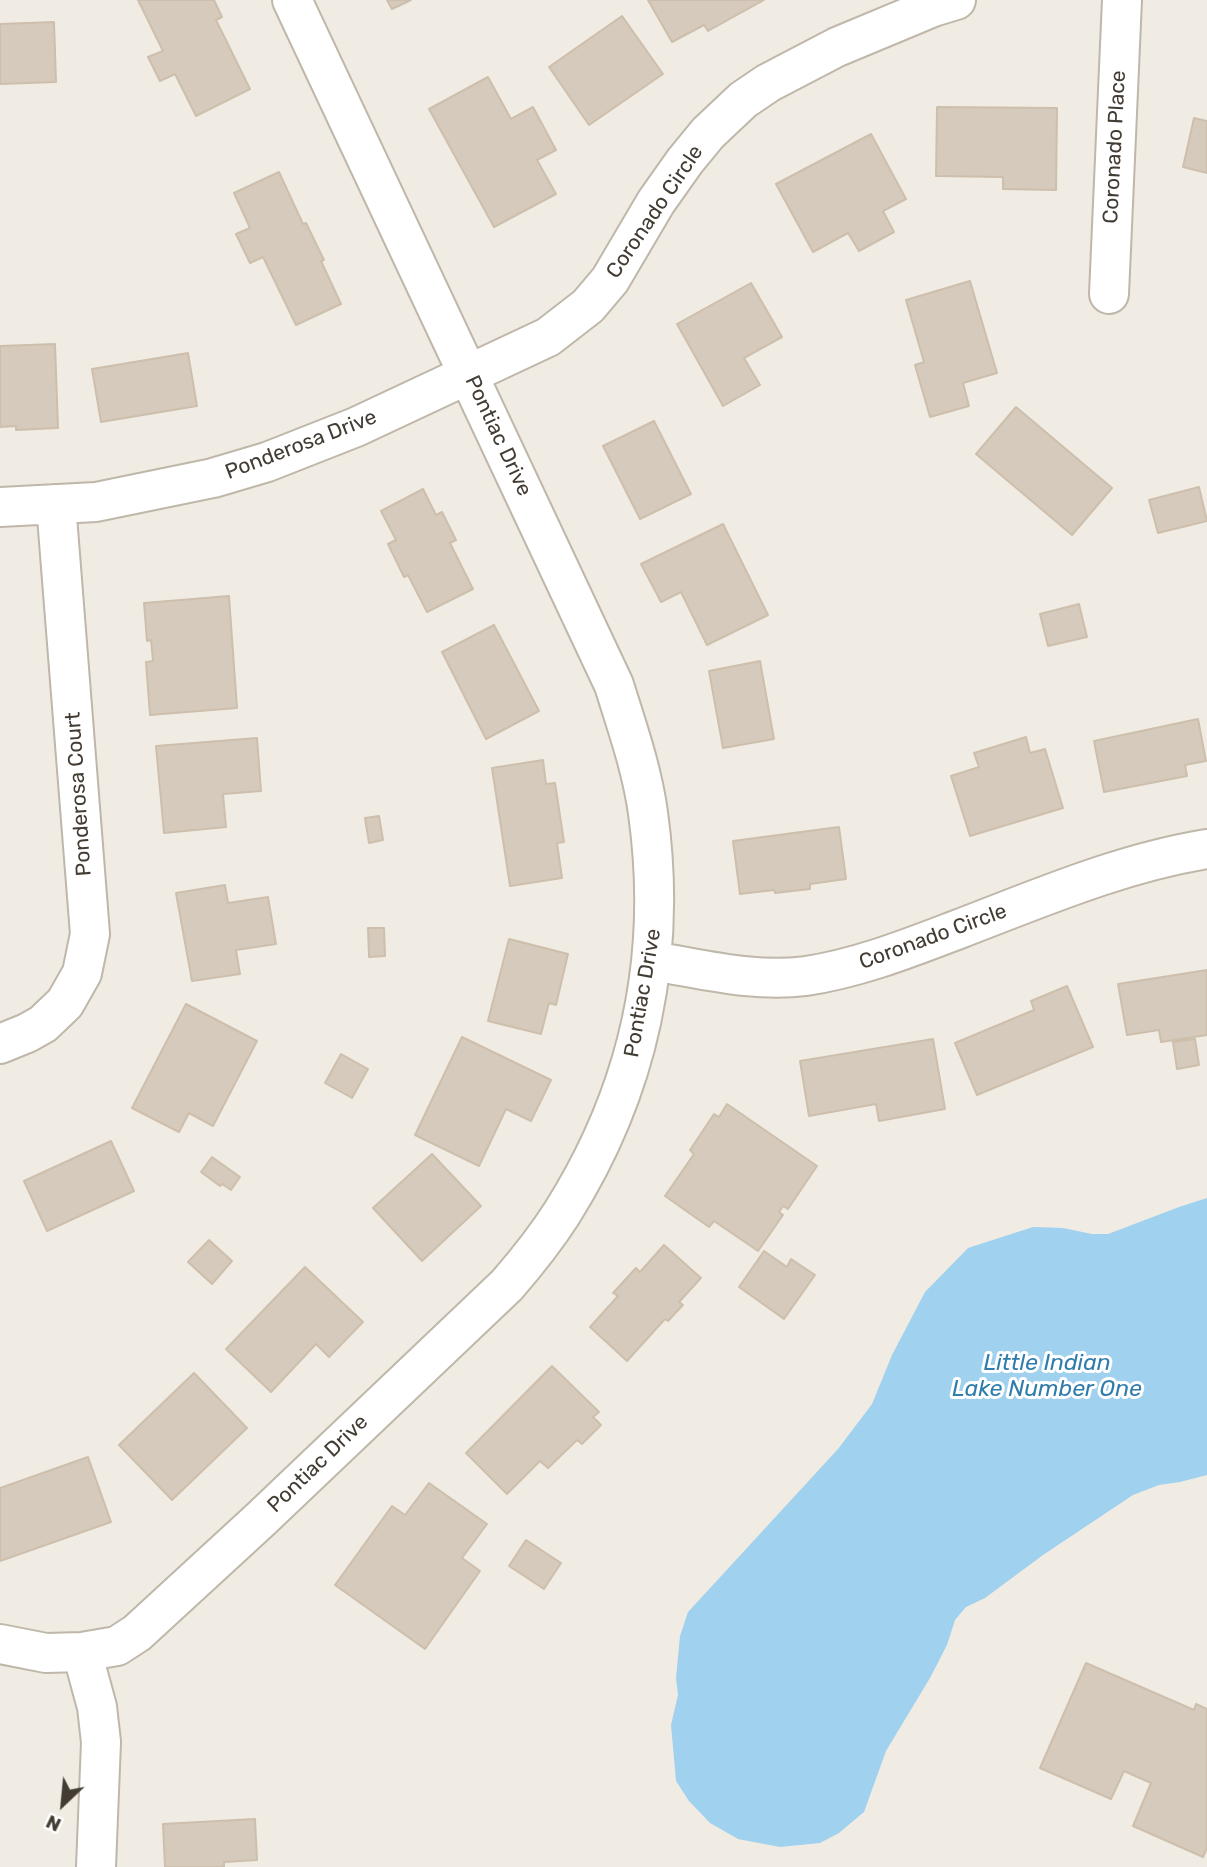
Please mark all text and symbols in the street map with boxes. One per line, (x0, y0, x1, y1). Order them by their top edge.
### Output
street label: Coronado Place (1098, 70, 1132, 224)
street label: Coronado Circle (601, 141, 709, 283)
street label: Pontiac Drive (459, 372, 537, 500)
street label: Ponderosa Drive (222, 405, 380, 485)
street label: Ponderosa Court (61, 711, 97, 877)
street label: Coronado Circle (856, 899, 1010, 975)
street label: Pontiac Drive (619, 927, 667, 1059)
water label: Little Indian Lake Number One (952, 1349, 1142, 1403)
street label: Pontiac Drive (262, 1410, 374, 1518)
north arrow (28, 1769, 98, 1839)
text: N (42, 1810, 65, 1837)

